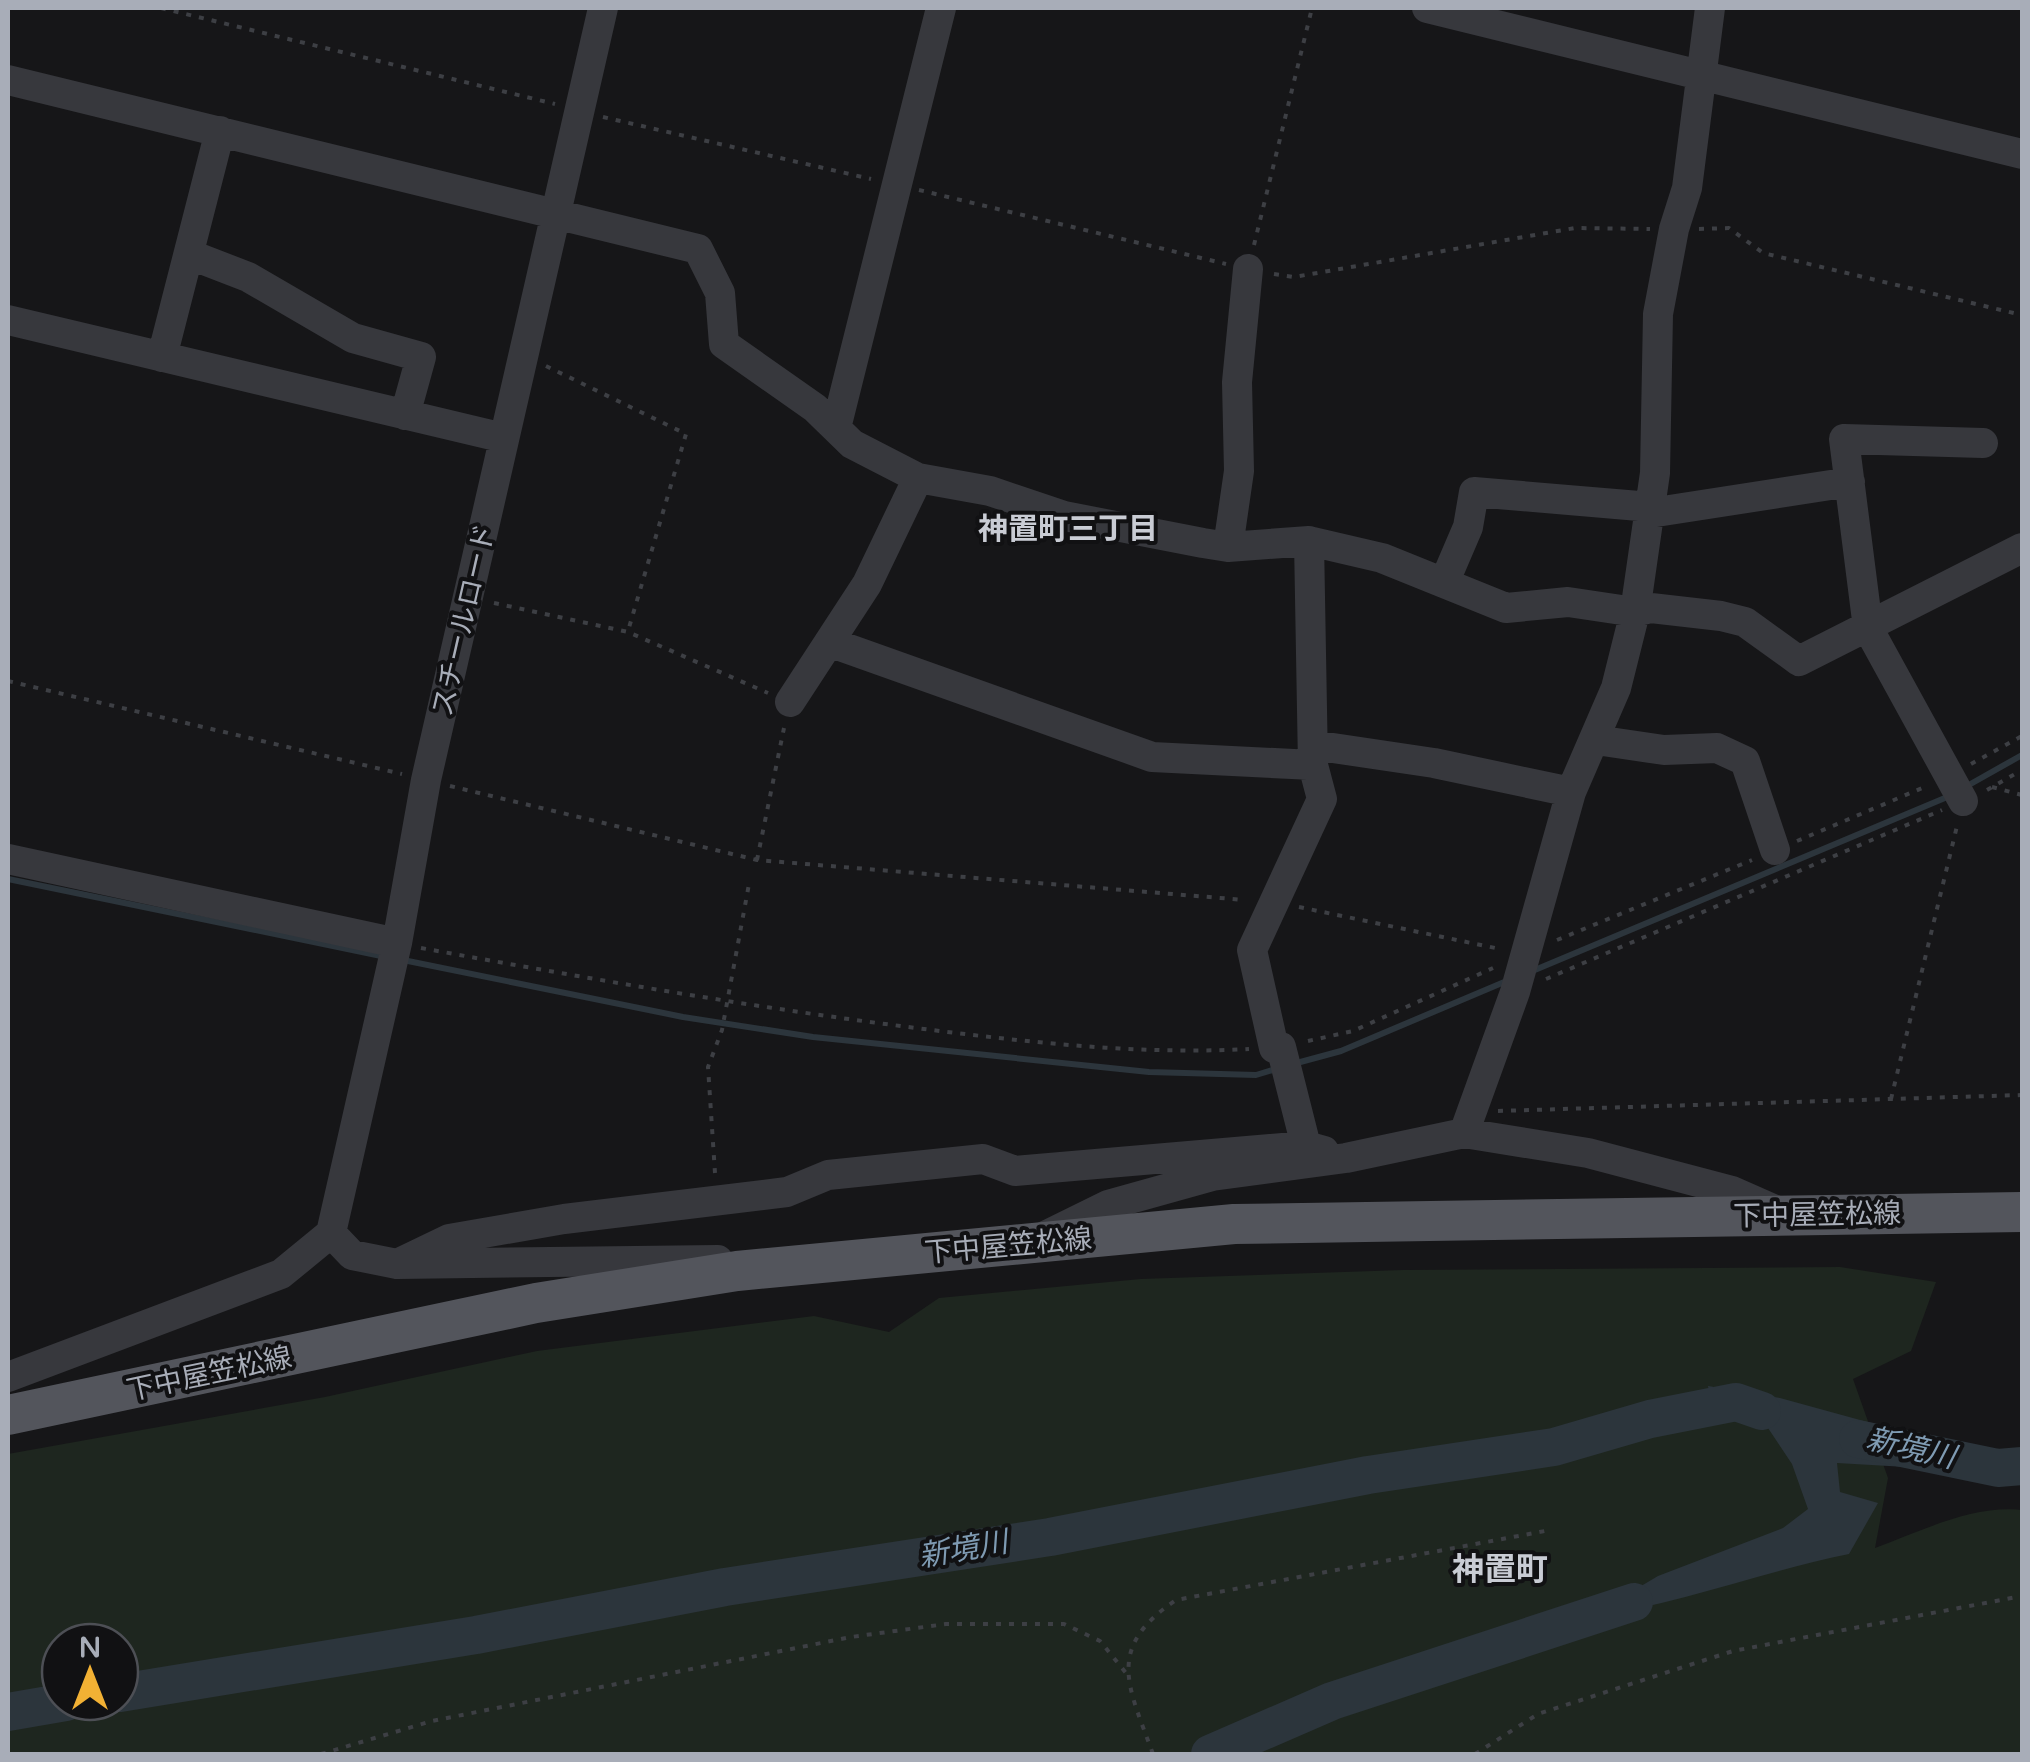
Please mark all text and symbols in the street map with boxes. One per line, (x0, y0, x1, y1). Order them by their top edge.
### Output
district label: 神置町三丁目 (978, 511, 1158, 548)
street label: スチールロード (425, 521, 503, 720)
street label: 下中屋笠松線 (1733, 1197, 1901, 1233)
street label: 下中屋笠松線 (923, 1222, 1093, 1270)
street label: 下中屋笠松線 (124, 1340, 295, 1408)
water label: 新境川 (1863, 1420, 1962, 1477)
water label: 新境川 (916, 1523, 1014, 1576)
district label: 神置町 (1452, 1551, 1548, 1589)
north arrow (40, 1622, 140, 1722)
text: N (79, 1631, 101, 1665)

